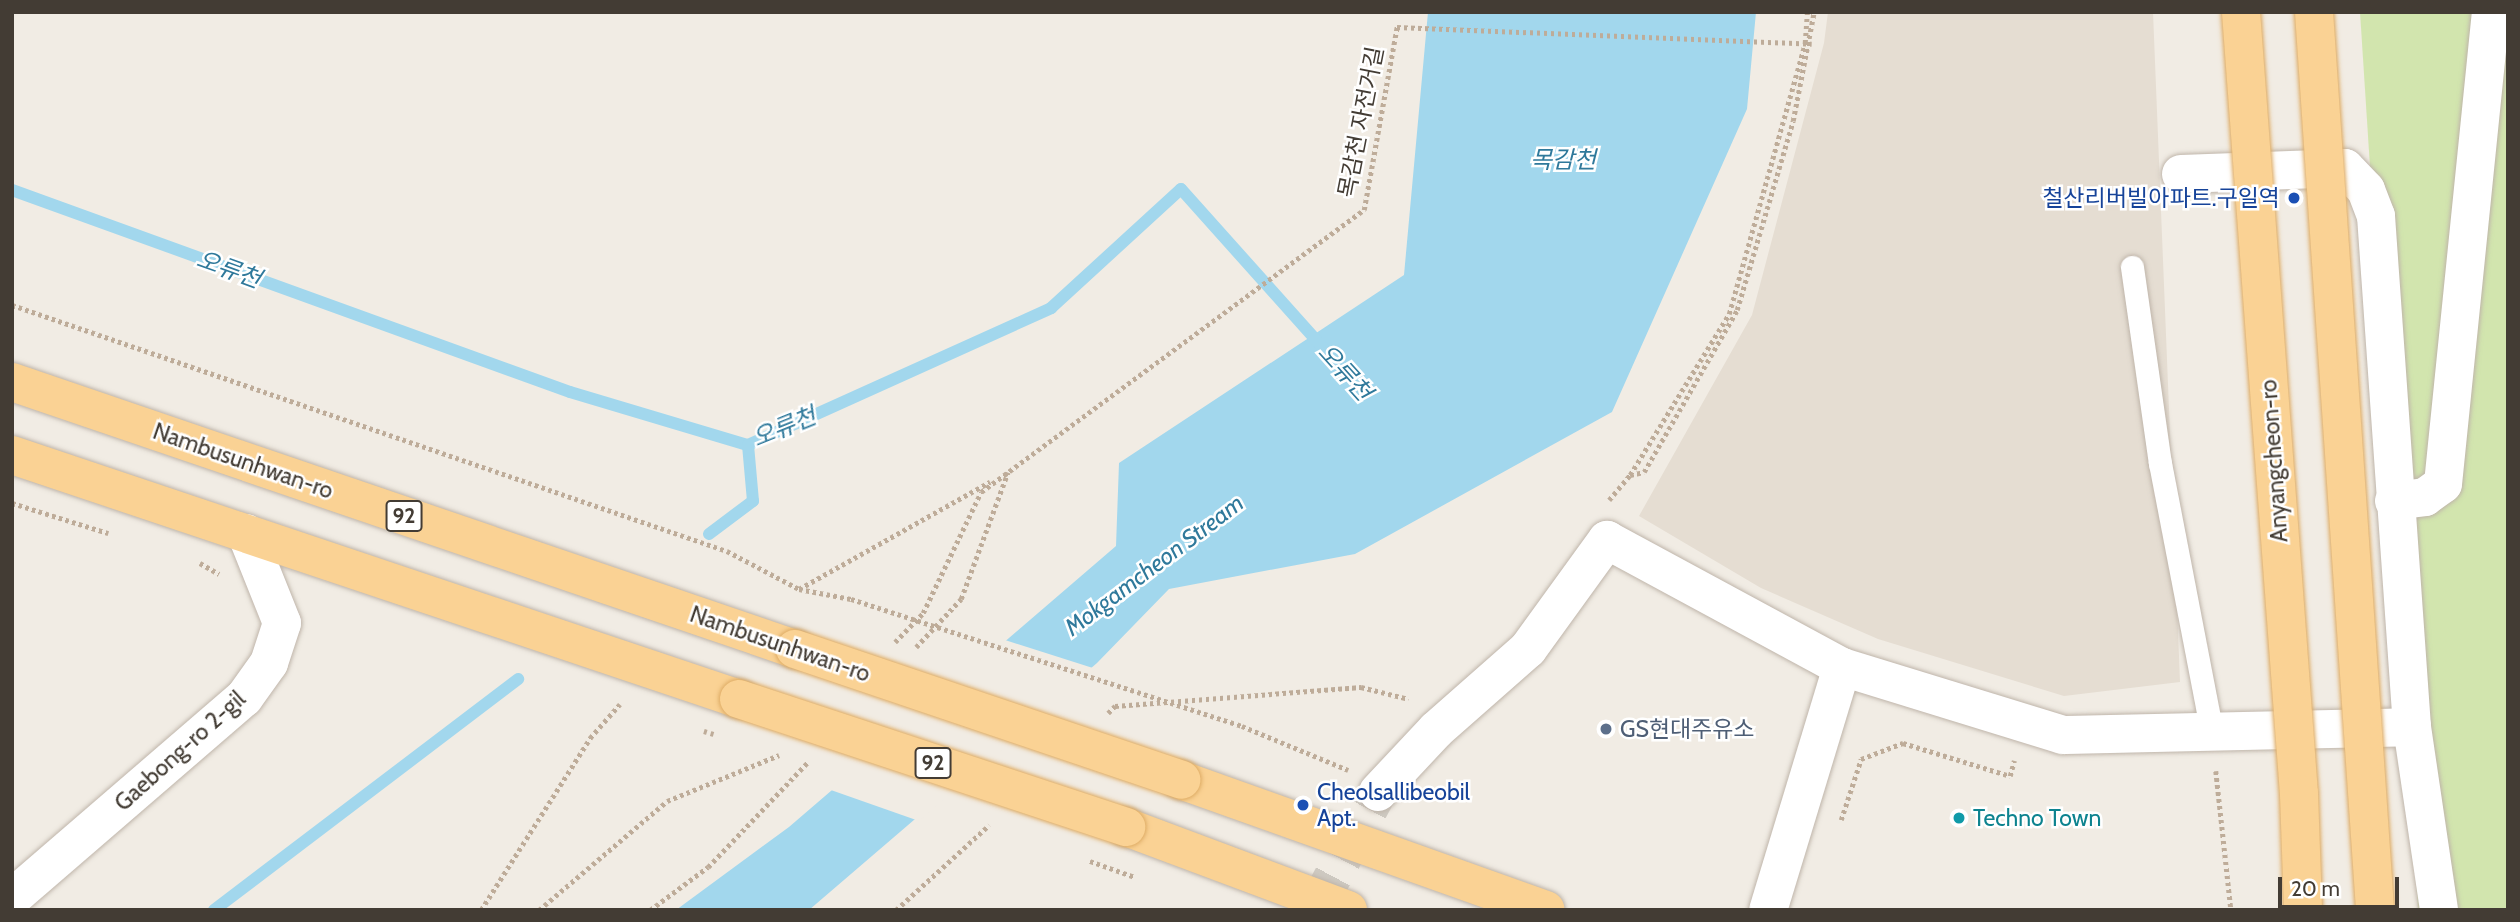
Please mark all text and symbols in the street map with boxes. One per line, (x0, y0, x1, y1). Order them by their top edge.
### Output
street label: 목감천 자전거길 (1333, 44, 1389, 200)
water label: 목감천 (1530, 146, 1596, 174)
place label: 철산리버빌아파트.구일역 (2042, 184, 2280, 212)
marker: 철산리버빌아파트.구일역 (2286, 190, 2302, 206)
water label: 오류천 (193, 244, 265, 294)
water label: 오류천 (1312, 338, 1378, 406)
street label: Anyangcheon-ro (2255, 379, 2293, 543)
water label: 오류천 (748, 401, 820, 453)
street label: Nambusunhwan-ro (149, 417, 337, 505)
water label: Mokgamcheon Stream (1059, 488, 1249, 642)
road number: 92 (385, 498, 423, 534)
street label: Nambusunhwan-ro (686, 600, 874, 688)
street label: Gaebong-ro 2-gil (109, 685, 251, 817)
place label: GS현대주유소 (1620, 715, 1755, 743)
marker: GS현대주유소 (1598, 721, 1614, 737)
road number: 92 (914, 746, 952, 780)
place label: Cheolsallibeobil Apt. (1317, 778, 1470, 832)
marker: Cheolsallibeobil Apt. (1295, 797, 1311, 813)
place label: Techno Town (1973, 804, 2101, 832)
marker: Techno Town (1951, 810, 1967, 826)
scale bar (2282, 862, 2403, 906)
text: 20 m (2291, 876, 2340, 901)

